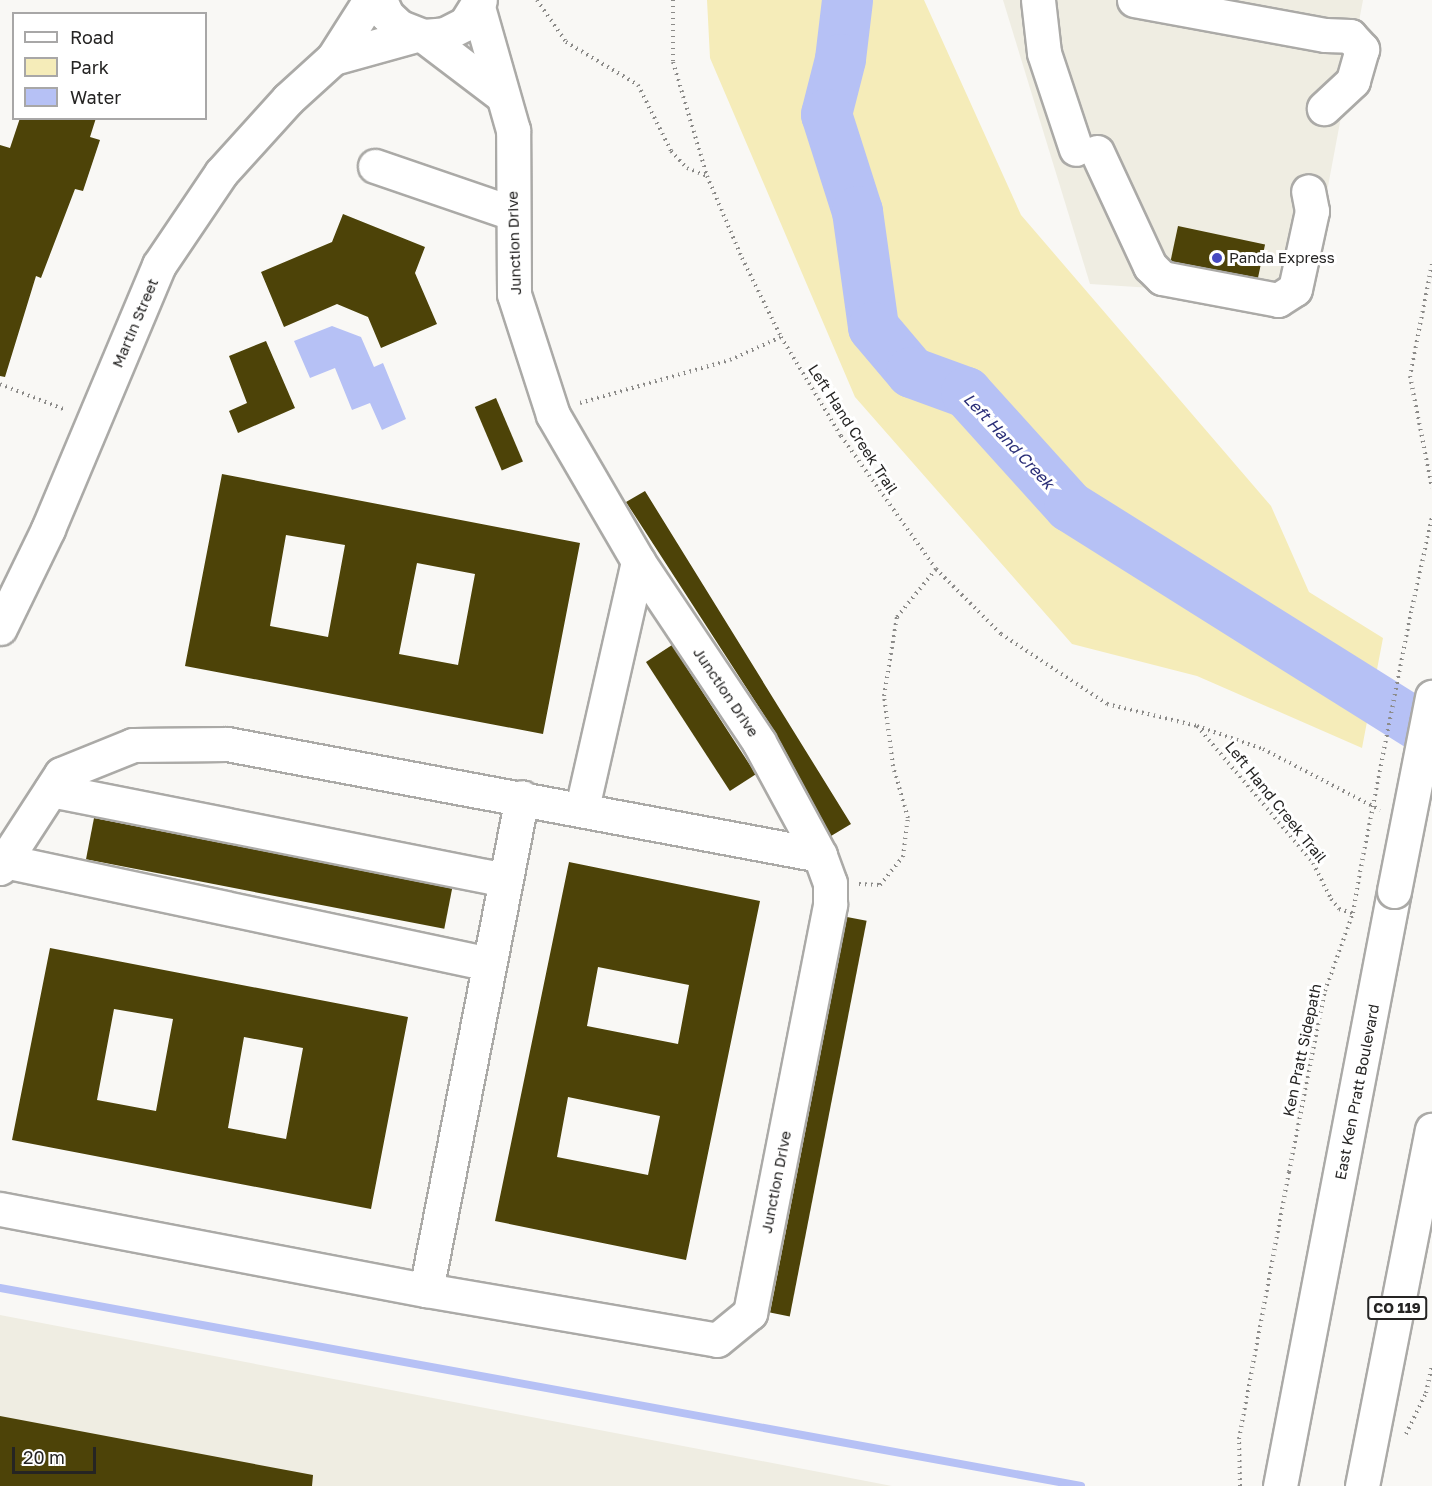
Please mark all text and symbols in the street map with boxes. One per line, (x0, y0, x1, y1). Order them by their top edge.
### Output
legend (12, 12, 207, 120)
text: Road (70, 26, 114, 48)
text: Park (70, 56, 109, 78)
text: Water (70, 86, 121, 108)
street label: Junction Drive (503, 191, 525, 295)
place label: Panda Express (1229, 249, 1335, 267)
marker: Panda Express (1210, 251, 1224, 265)
street label: Martin Street (108, 276, 162, 370)
street label: Left Hand Creek Trail (804, 361, 902, 497)
water label: Left Hand Creek (960, 389, 1058, 493)
street label: Junction Drive (689, 644, 763, 740)
street label: Left Hand Creek Trail (1222, 738, 1330, 866)
street label: Ken Pratt Sidepath (1279, 982, 1325, 1118)
street label: East Ken Pratt Boulevard (1331, 1002, 1383, 1182)
street label: Junction Drive (757, 1129, 795, 1235)
road number: CO 119 (1367, 1297, 1427, 1319)
scale bar (15, 1435, 99, 1473)
text: 20 m (23, 1446, 65, 1468)

